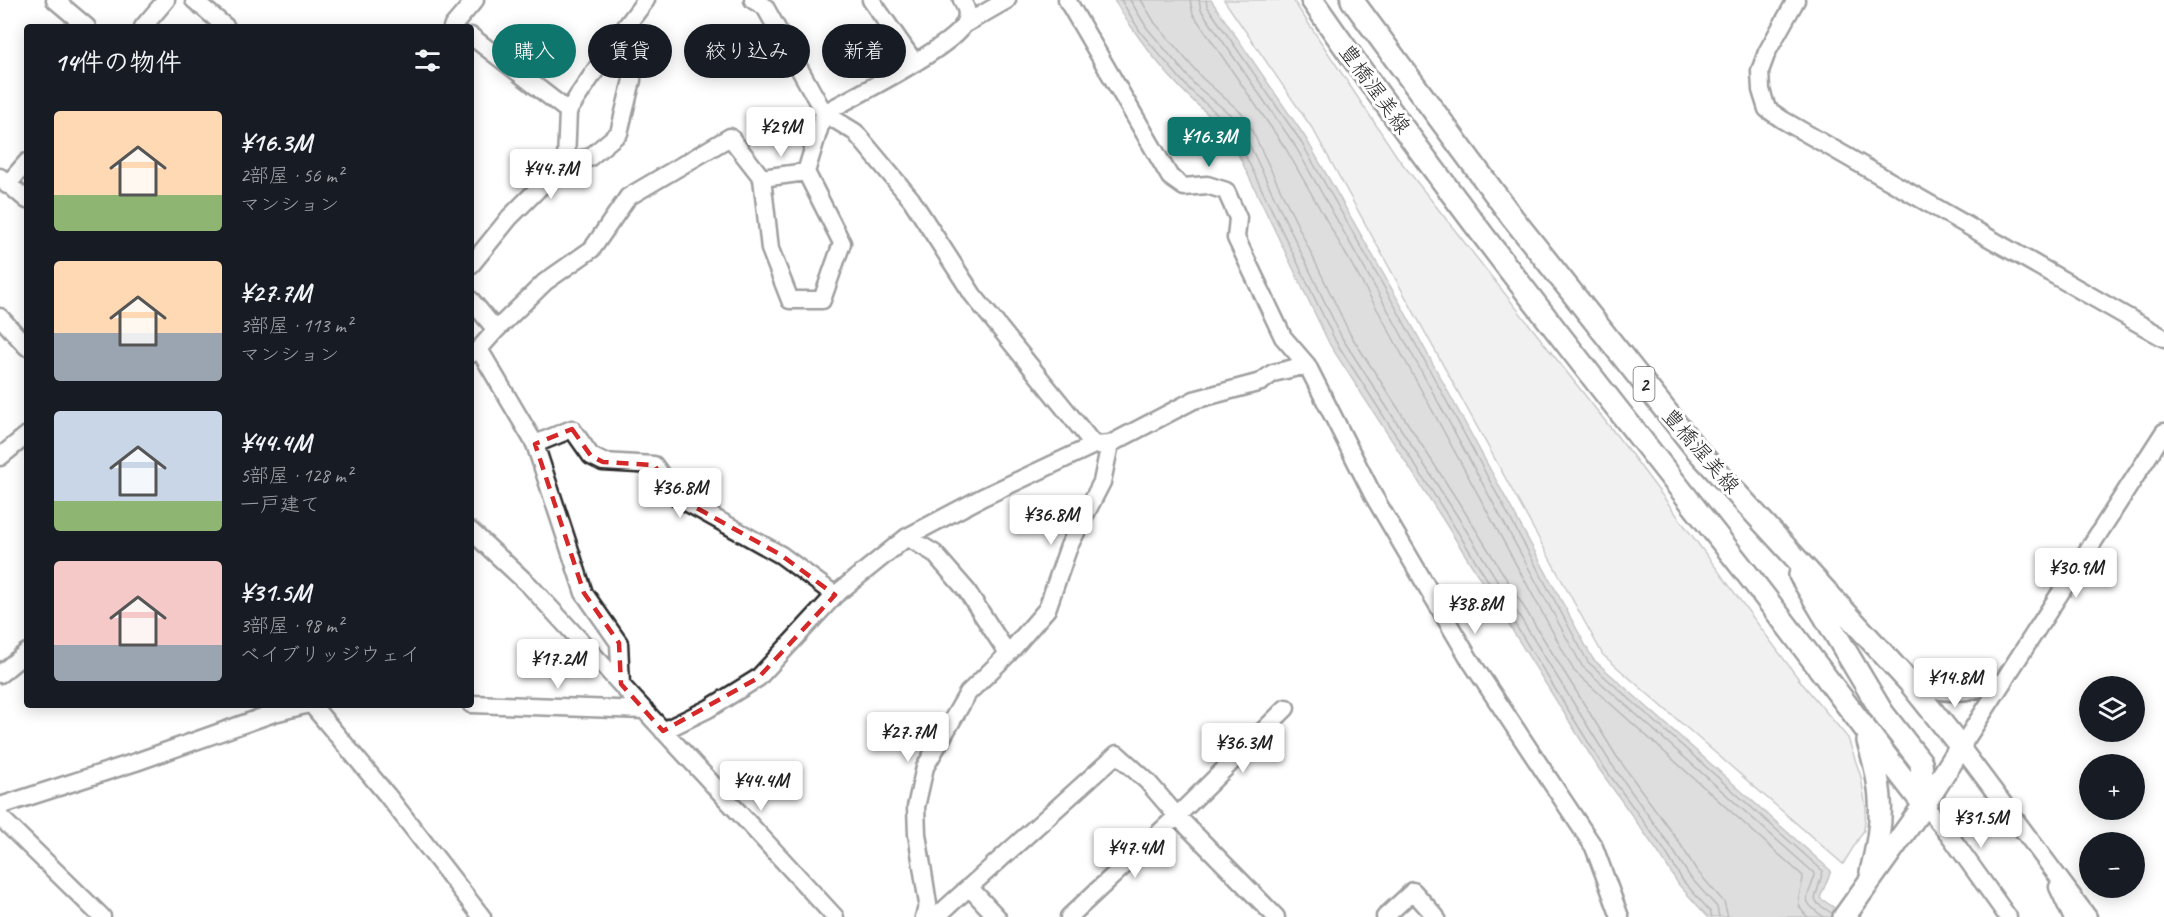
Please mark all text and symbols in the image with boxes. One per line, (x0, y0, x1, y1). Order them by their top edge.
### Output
chip: 購入 (492, 24, 576, 78)
chip: 賃貸 (588, 24, 672, 78)
chip: 絞り込み (684, 24, 810, 78)
chip: 新着 (822, 24, 906, 78)
street label: 豊橋渥美線 (1334, 39, 1416, 139)
icon: filters (411, 44, 444, 77)
text: 14件の物件 (54, 46, 181, 79)
pin: ¥29M (745, 107, 817, 158)
text: ¥29M (760, 114, 802, 139)
pin: ¥16.3M (1160, 117, 1258, 168)
text: ¥16.3M (1182, 124, 1236, 149)
text: ¥16.3M (240, 126, 311, 159)
icon: home (102, 135, 174, 207)
pin: ¥44.7M (502, 149, 600, 200)
text: ¥44.7M (524, 156, 578, 181)
text: 2部屋 · 56 m² (240, 163, 343, 188)
text: マンション (240, 192, 339, 217)
text: ¥27.7M (240, 276, 311, 309)
icon: home (102, 285, 174, 357)
text: 3部屋 · 113 m² (240, 313, 352, 338)
text: マンション (240, 342, 339, 367)
road number: 2 (1634, 367, 1654, 401)
street label: 豊橋渥美線 (1657, 403, 1745, 499)
text: ¥44.4M (240, 426, 311, 459)
icon: home (102, 435, 174, 507)
text: 5部屋 · 128 m² (240, 463, 352, 488)
pin: ¥36.8M (631, 468, 729, 519)
text: ¥36.8M (653, 475, 707, 500)
text: 一戸建て (240, 492, 320, 517)
pin: ¥36.8M (1002, 495, 1100, 546)
text: ¥36.8M (1024, 502, 1078, 527)
pin: ¥30.9M (2027, 548, 2125, 599)
text: ¥30.9M (2049, 555, 2103, 580)
text: ¥31.5M (240, 576, 311, 609)
pin: ¥38.8M (1426, 584, 1524, 635)
icon: home (102, 585, 174, 657)
text: ¥38.8M (1448, 591, 1502, 616)
text: 3部屋 · 98 m² (240, 613, 343, 638)
pin: ¥17.2M (509, 639, 607, 690)
text: ベイブリッジウェイ (240, 642, 420, 667)
text: ¥17.2M (531, 646, 585, 671)
pin: ¥14.8M (1906, 658, 2004, 709)
text: ¥14.8M (1928, 665, 1982, 690)
map controls (2079, 676, 2145, 898)
button: layers (2079, 676, 2145, 742)
pin: ¥27.7M (859, 712, 957, 763)
text: ¥27.7M (881, 719, 935, 744)
pin: ¥36.3M (1194, 723, 1292, 774)
text: ¥36.3M (1216, 730, 1270, 755)
button: + (2079, 754, 2145, 820)
pin: ¥44.4M (712, 761, 810, 812)
text: ¥44.4M (734, 768, 788, 793)
pin: ¥31.5M (1932, 798, 2030, 849)
text: ¥31.5M (1954, 805, 2008, 830)
pin: ¥47.4M (1086, 828, 1184, 879)
button: − (2079, 832, 2145, 898)
text: ¥47.4M (1108, 835, 1162, 860)

